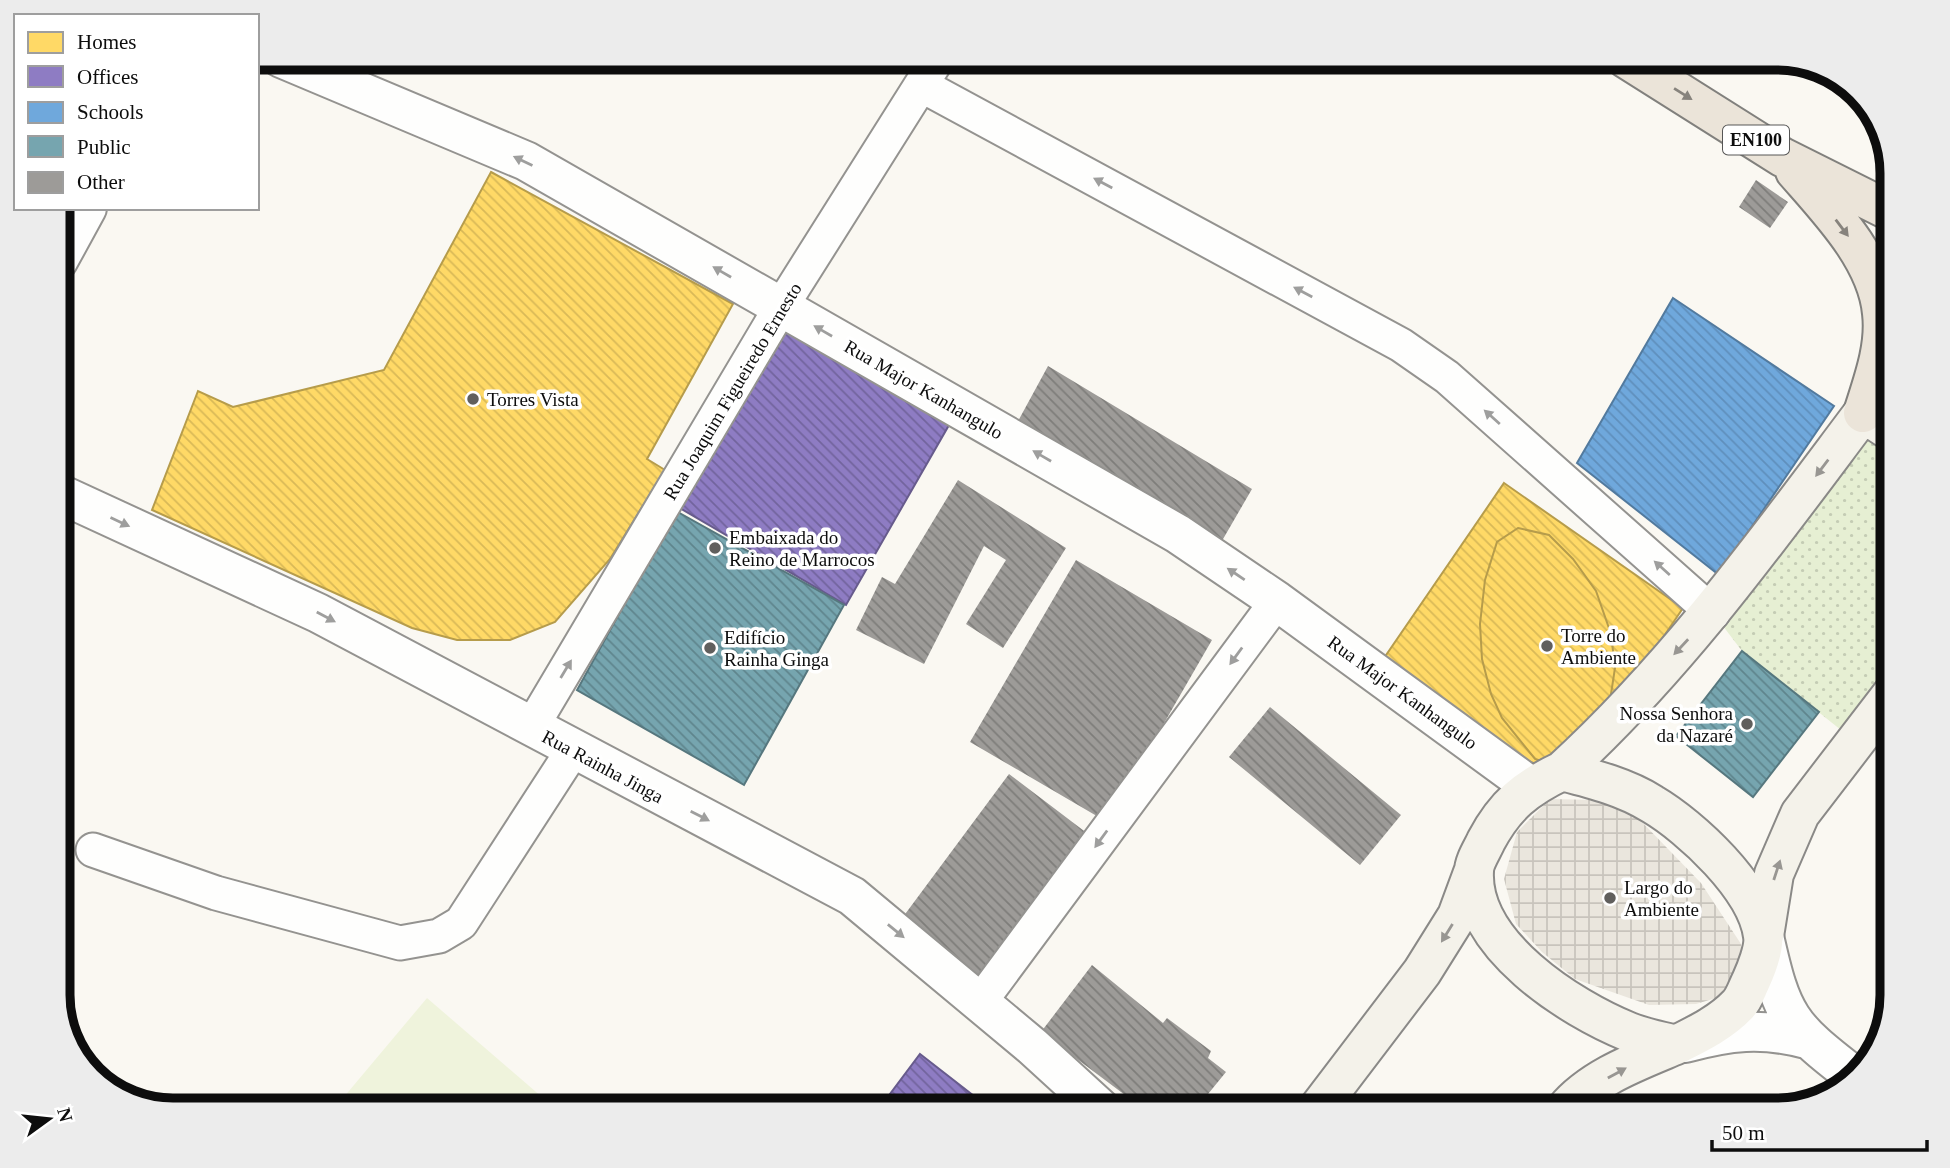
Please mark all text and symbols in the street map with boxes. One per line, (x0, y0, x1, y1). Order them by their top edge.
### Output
legend (14, 14, 259, 210)
text: Homes (77, 30, 137, 54)
text: Offices (77, 65, 138, 89)
one-way arrow (1674, 88, 1693, 101)
text: Schools (77, 100, 144, 124)
road number: EN100 (1723, 125, 1789, 154)
text: Public (77, 135, 131, 159)
one-way arrow (513, 155, 533, 166)
text: Other (77, 170, 125, 194)
one-way arrow (1093, 177, 1113, 189)
one-way arrow (1834, 219, 1848, 237)
one-way arrow (712, 266, 731, 278)
street label: Rua Joaquim Figueiredo Ernesto (659, 279, 806, 504)
one-way arrow (1293, 286, 1313, 298)
one-way arrow (813, 325, 833, 337)
street label: Rua Major Kanhangulo (841, 335, 1007, 443)
place label: Torres Vista (487, 389, 579, 410)
marker: Torres Vista (465, 391, 481, 407)
one-way arrow (1484, 409, 1501, 425)
one-way arrow (1032, 450, 1051, 462)
one-way arrow (1815, 459, 1829, 477)
one-way arrow (110, 516, 130, 528)
place label: Embaixada do Reino de Marrocos (729, 527, 875, 570)
marker: Embaixada do Reino de Marrocos (707, 540, 723, 556)
one-way arrow (1653, 560, 1671, 576)
one-way arrow (1227, 567, 1246, 580)
one-way arrow (317, 611, 337, 623)
place label: Torre do Ambiente (1561, 625, 1636, 668)
place label: Edifício Rainha Ginga (724, 627, 830, 670)
street label: Rua Major Kanhangulo (1324, 631, 1481, 754)
marker: Torre do Ambiente (1539, 638, 1555, 654)
one-way arrow (1674, 638, 1690, 655)
marker: Edifício Rainha Ginga (702, 640, 718, 656)
one-way arrow (1229, 647, 1243, 665)
one-way arrow (560, 660, 573, 679)
place label: Nossa Senhora da Nazaré (1620, 703, 1734, 746)
marker: Nossa Senhora da Nazaré (1739, 716, 1755, 732)
street label: Rua Rainha Jinga (539, 726, 667, 807)
one-way arrow (691, 810, 710, 822)
one-way arrow (1094, 830, 1108, 848)
one-way arrow (1772, 859, 1782, 880)
place label: Largo do Ambiente (1624, 877, 1699, 920)
marker: Largo do Ambiente (1602, 890, 1618, 906)
one-way arrow (1441, 923, 1454, 942)
one-way arrow (886, 924, 904, 939)
one-way arrow (1607, 1067, 1627, 1079)
north arrow (14, 1084, 84, 1154)
text: N (53, 1105, 77, 1124)
scale bar (1712, 1108, 1927, 1152)
text: 50 m (1722, 1121, 1765, 1145)

